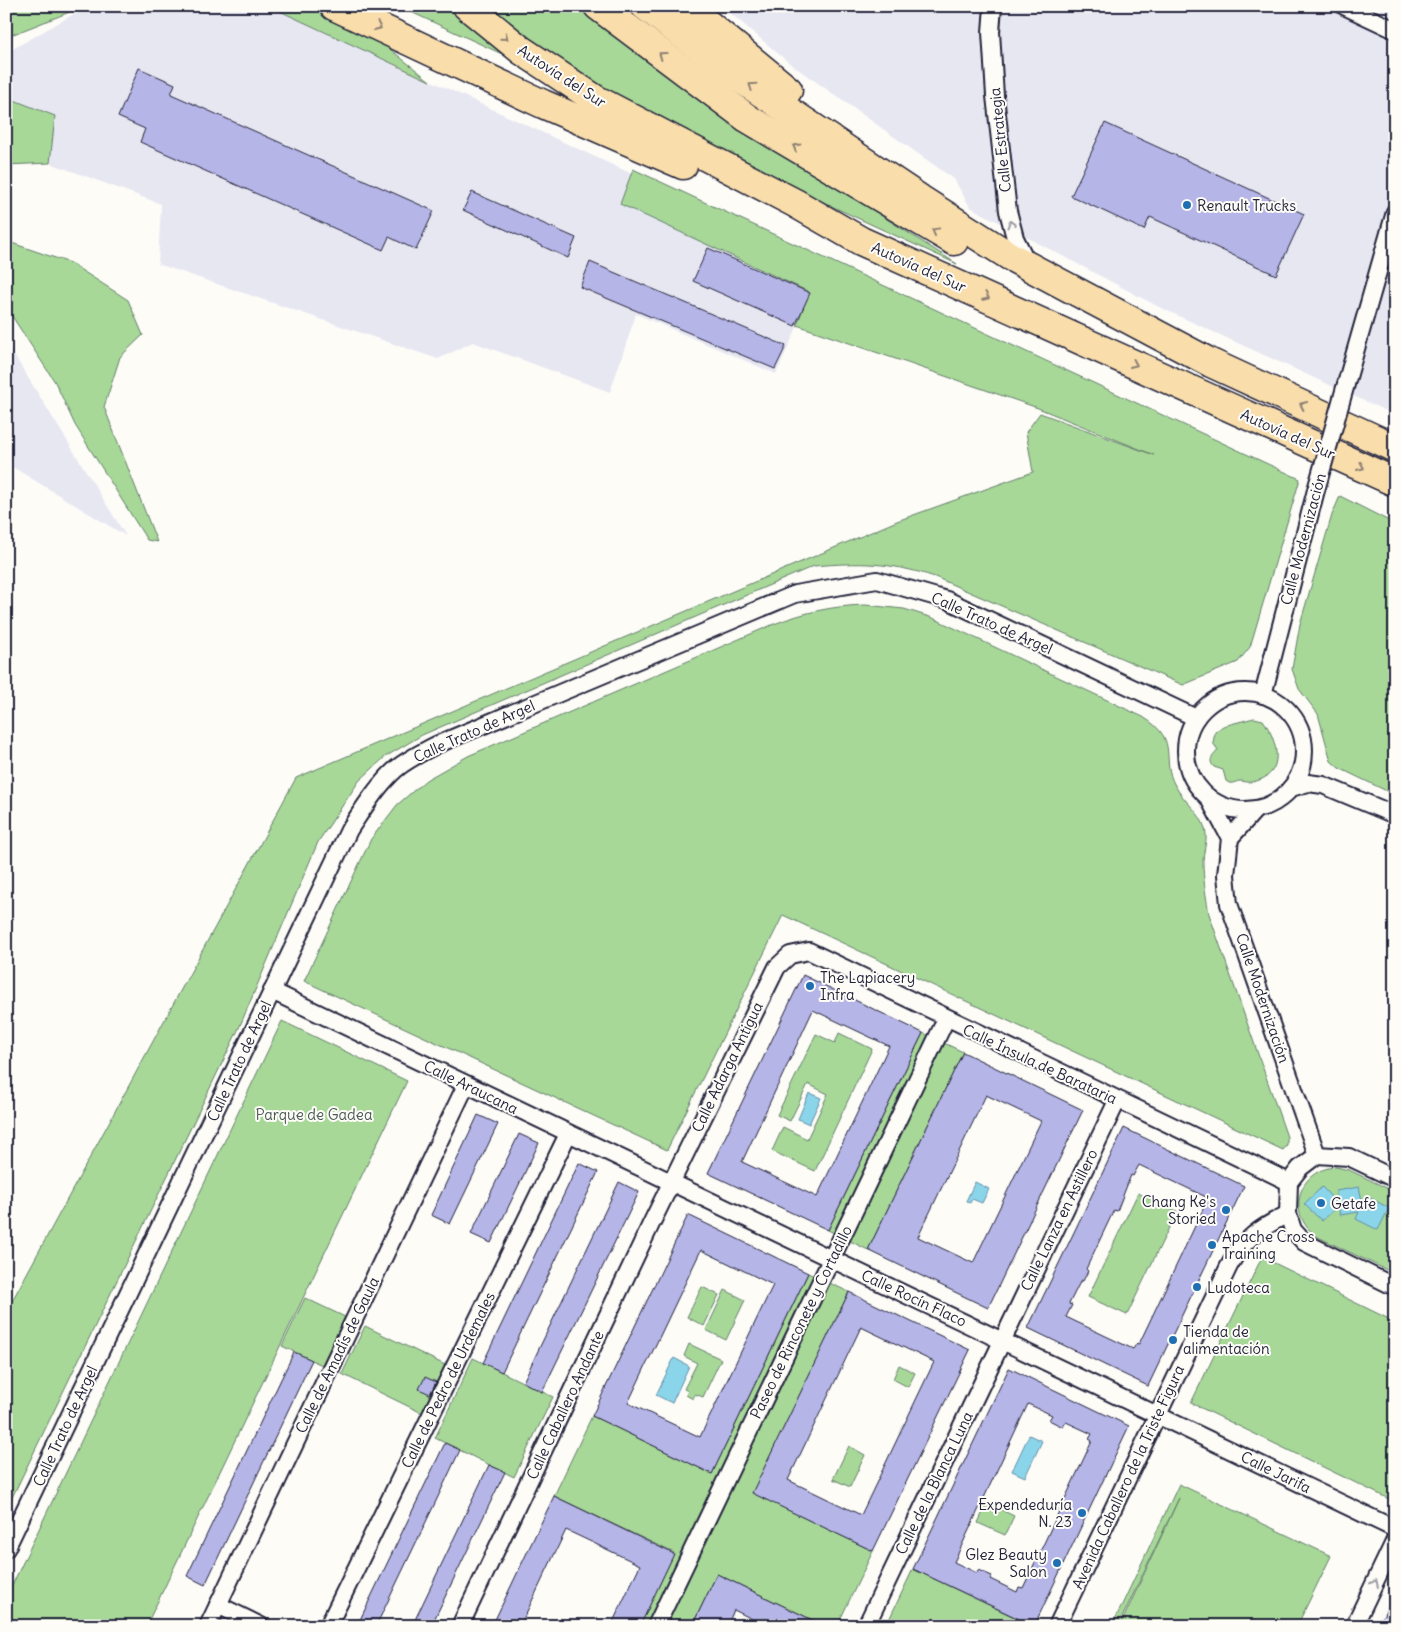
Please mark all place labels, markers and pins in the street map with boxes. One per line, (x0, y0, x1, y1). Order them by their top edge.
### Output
place label: Renault Trucks (1197, 196, 1296, 215)
marker: Renault Trucks (1181, 199, 1193, 211)
place label: The Lapiacery Infra (820, 968, 915, 1004)
marker: The Lapiacery Infra (804, 980, 816, 992)
place label: Chang Ke's Storied (1142, 1192, 1216, 1228)
place label: Getafe (1331, 1194, 1376, 1213)
marker: Getafe (1315, 1197, 1327, 1209)
marker: Chang Ke's Storied (1220, 1204, 1232, 1216)
place label: Apache Cross Training (1222, 1227, 1315, 1263)
marker: Apache Cross Training (1206, 1239, 1218, 1251)
place label: Ludoteca (1207, 1278, 1270, 1297)
marker: Ludoteca (1191, 1281, 1203, 1293)
place label: Tienda de alimentación (1183, 1322, 1270, 1358)
marker: Tienda de alimentación (1167, 1334, 1179, 1346)
place label: Expendeduría N. 23 (978, 1495, 1072, 1531)
marker: Expendeduría N. 23 (1076, 1507, 1088, 1519)
place label: Glez Beauty Salon (965, 1545, 1047, 1581)
marker: Glez Beauty Salon (1051, 1557, 1063, 1569)

